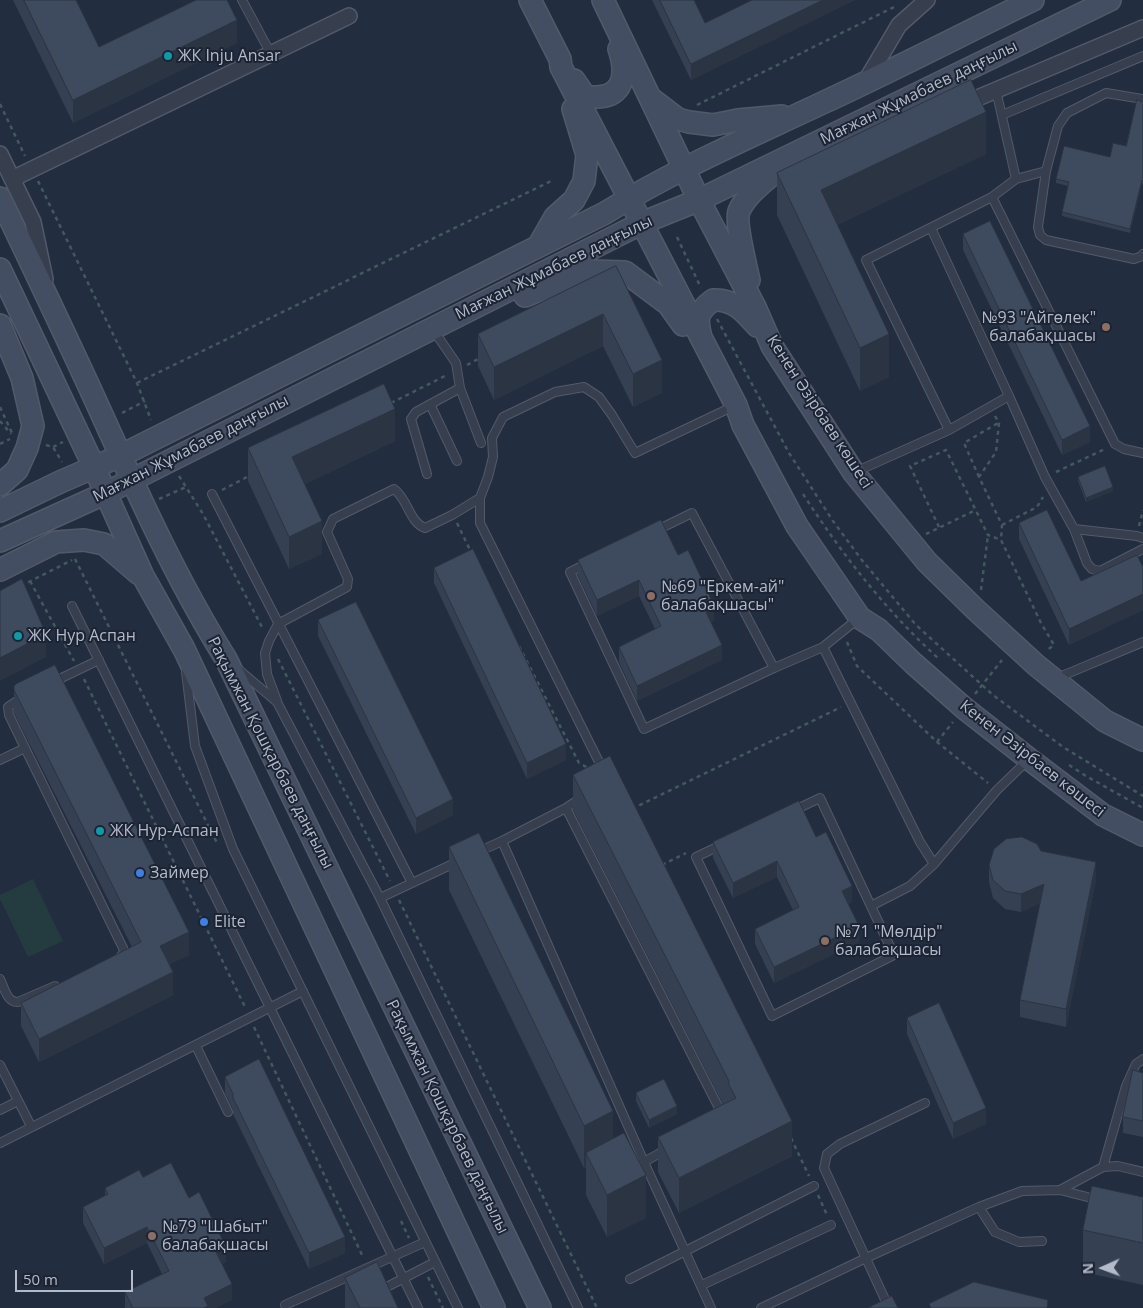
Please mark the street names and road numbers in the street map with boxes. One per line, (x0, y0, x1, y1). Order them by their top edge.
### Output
street label: Мағжан Жұмабаев даңғылы (817, 37, 1021, 149)
street label: Мағжан Жұмабаев даңғылы (452, 212, 656, 324)
street label: Кенен Әзірбаев көшесі (762, 332, 876, 492)
street label: Мағжан Жұмабаев даңғылы (90, 391, 292, 507)
street label: Рақымжан Қошқарбаев даңғылы (203, 634, 337, 872)
street label: Кенен Әзірбаев көшесі (956, 696, 1108, 822)
street label: Рақымжан Қошқарбаев даңғылы (382, 997, 512, 1237)

